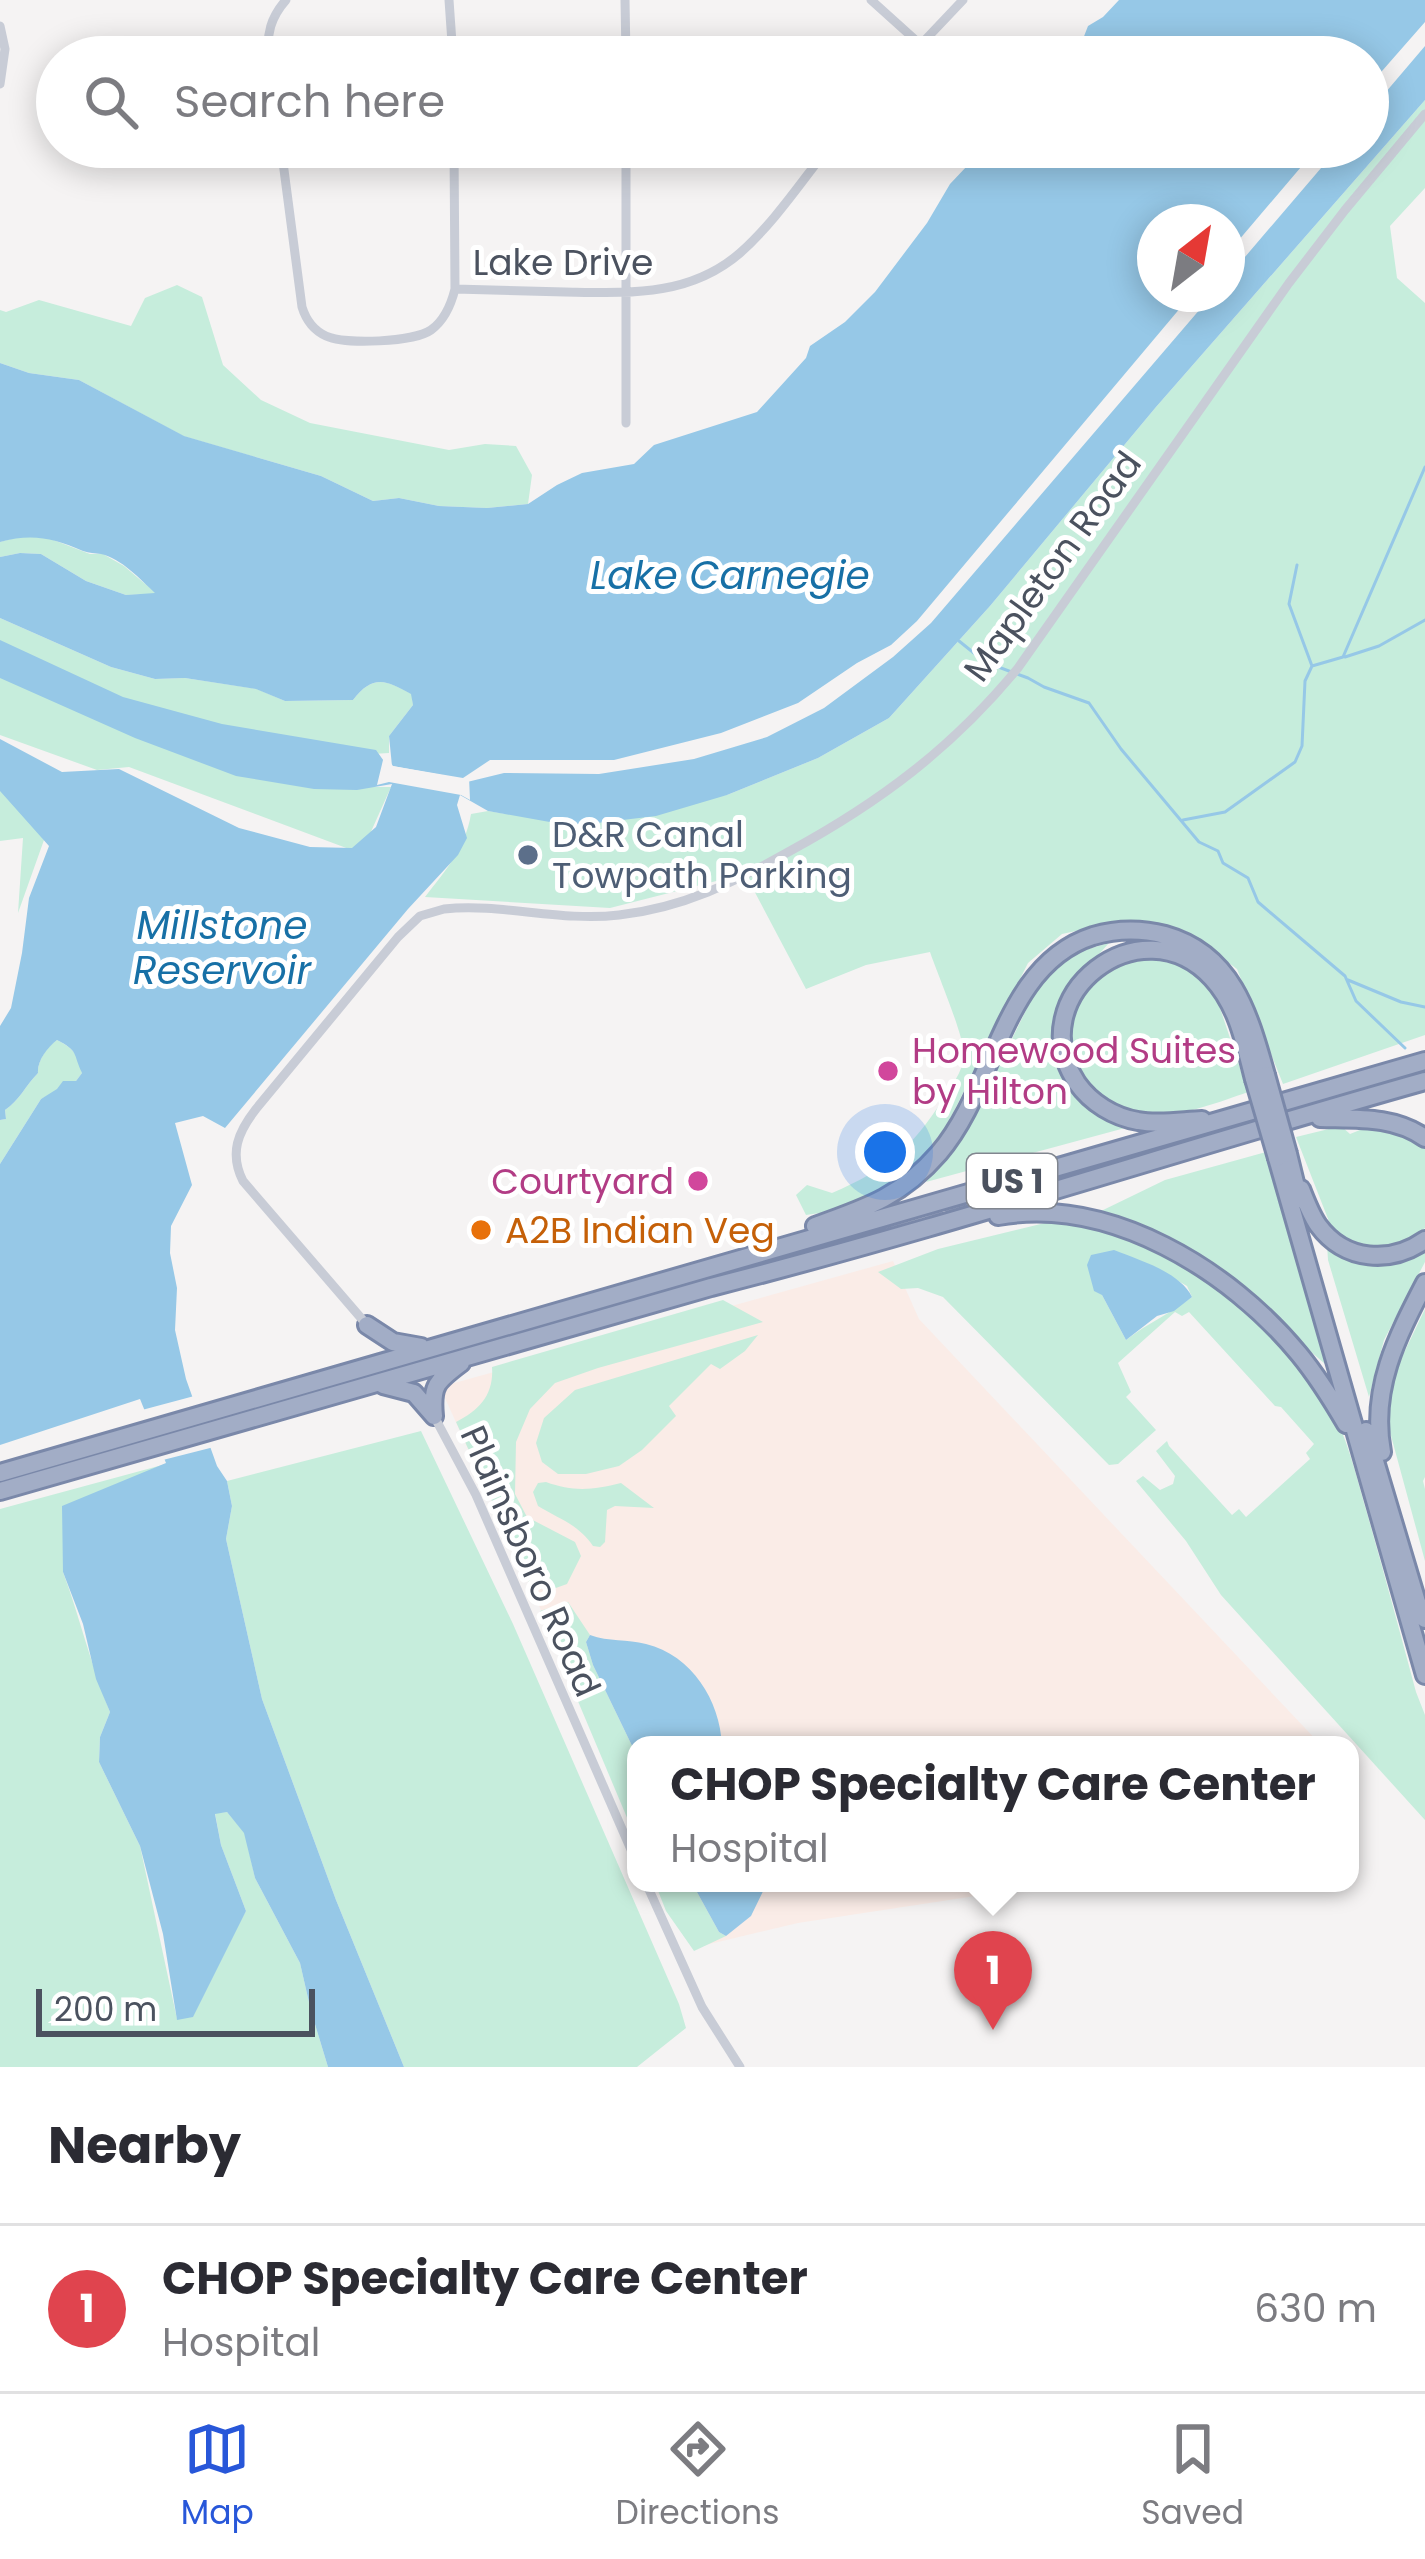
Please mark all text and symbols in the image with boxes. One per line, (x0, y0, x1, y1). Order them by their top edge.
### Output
search box (36, 36, 1389, 168)
icon: search (78, 69, 144, 135)
text: Search here (174, 70, 445, 133)
north arrow (1137, 204, 1245, 312)
street label: Lake Drive (473, 237, 653, 288)
street label: Mapleton Road (951, 441, 1153, 692)
water label: Lake Carnegie (590, 548, 870, 603)
place label: D&R Canal Towpath Parking (552, 809, 852, 901)
marker: D&R Canal Towpath Parking (515, 842, 541, 868)
water label: Millstone Reservoir (133, 898, 312, 998)
place label: Homewood Suites by Hilton (912, 1025, 1236, 1117)
marker: Homewood Suites by Hilton (875, 1058, 901, 1084)
your location (855, 1122, 915, 1182)
road number: US 1 (967, 1154, 1057, 1208)
place label: Courtyard (491, 1156, 674, 1207)
marker: Courtyard (685, 1168, 711, 1194)
place label: A2B Indian Veg (505, 1205, 775, 1256)
marker: A2B Indian Veg (468, 1217, 494, 1243)
street label: Plainsboro Road (448, 1418, 613, 1705)
popup (627, 1736, 1359, 1892)
text: CHOP Specialty Care Center (670, 1753, 1316, 1816)
text: Hospital (670, 1821, 829, 1876)
pin: 1 (954, 1931, 1032, 2030)
scale bar (36, 1983, 315, 2036)
text: 200 m (54, 1986, 157, 2033)
text: Nearby (48, 2109, 241, 2181)
text: CHOP Specialty Care Center (162, 2247, 808, 2310)
text: 1 (80, 2281, 94, 2336)
text: 630 m (1254, 2281, 1377, 2336)
text: Hospital (162, 2315, 320, 2370)
tab: Map (181, 2416, 254, 2538)
tab: Directions (616, 2416, 779, 2538)
tab: Saved (1141, 2416, 1244, 2538)

